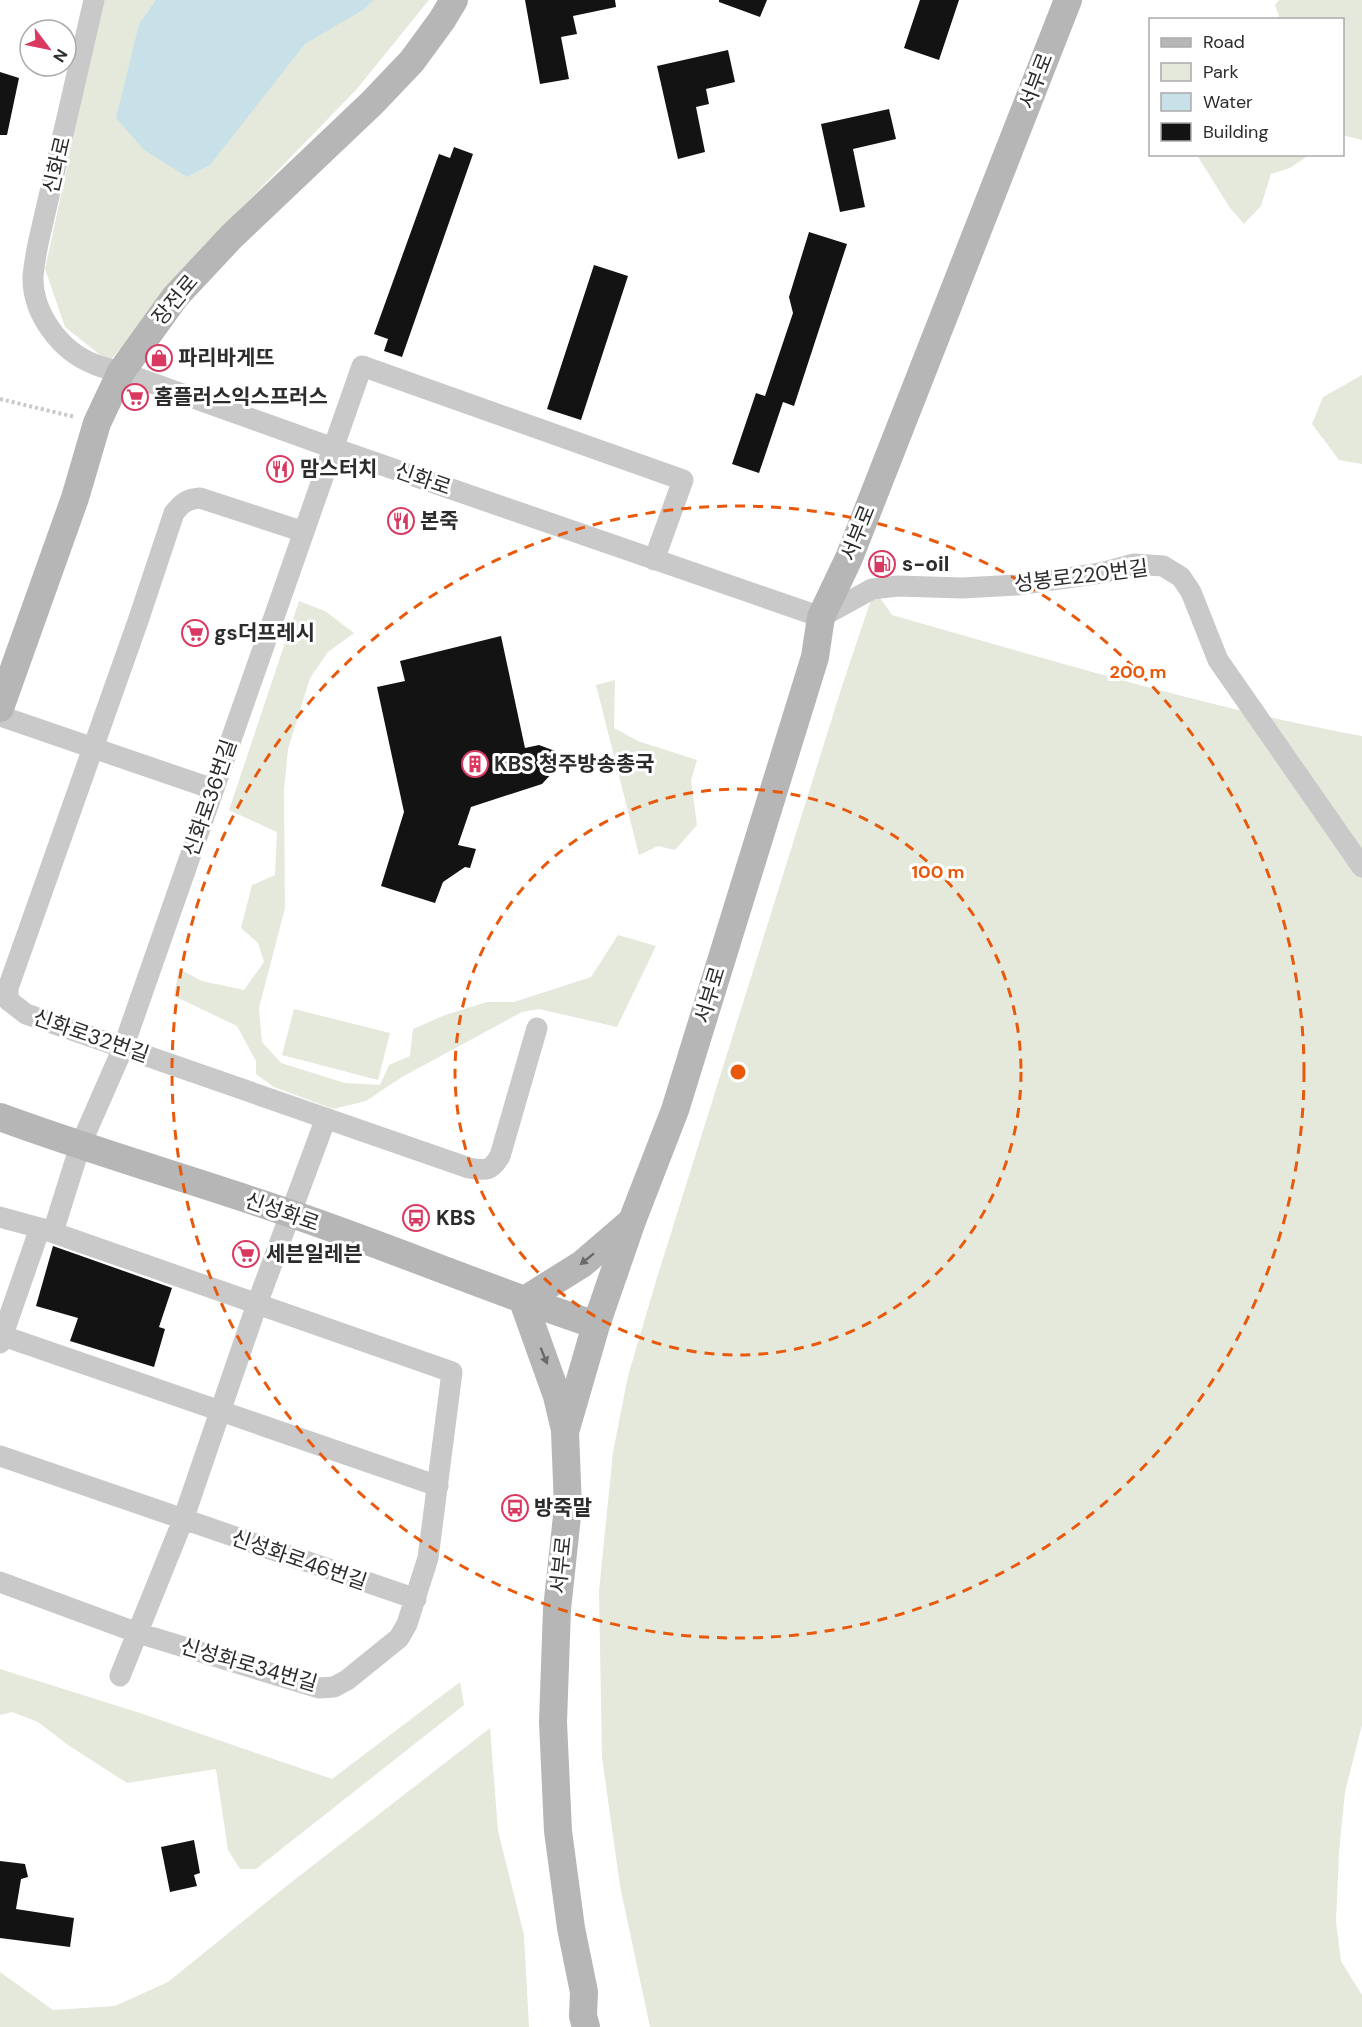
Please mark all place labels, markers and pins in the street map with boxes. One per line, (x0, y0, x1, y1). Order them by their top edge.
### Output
shop icon: 파리바게뜨 (144, 343, 174, 373)
place label: 파리바게뜨 (178, 344, 275, 372)
supermarket icon: 홈플러스익스프러스 (120, 382, 150, 412)
place label: 홈플러스익스프러스 (154, 383, 328, 411)
restaurant icon: 맘스터치 (265, 454, 295, 484)
place label: 맘스터치 (300, 455, 377, 483)
restaurant icon: 본죽 (386, 506, 416, 536)
place label: 본죽 (420, 507, 459, 535)
fuel station icon: s-oil (867, 549, 897, 579)
place label: s-oil (902, 550, 949, 578)
supermarket icon: gs더프레시 (180, 618, 210, 648)
place label: gs더프레시 (214, 619, 315, 647)
building icon: KBS 청주방송총국 (460, 749, 490, 779)
place label: KBS 청주방송총국 (494, 750, 655, 778)
centre of rings (728, 1062, 748, 1082)
bus stop icon: KBS (401, 1203, 431, 1233)
place label: KBS (436, 1204, 476, 1232)
supermarket icon: 세븐일레븐 (231, 1239, 261, 1269)
place label: 세븐일레븐 (266, 1240, 363, 1268)
bus stop icon: 방죽말 (500, 1493, 530, 1523)
place label: 방죽말 (534, 1494, 592, 1522)

